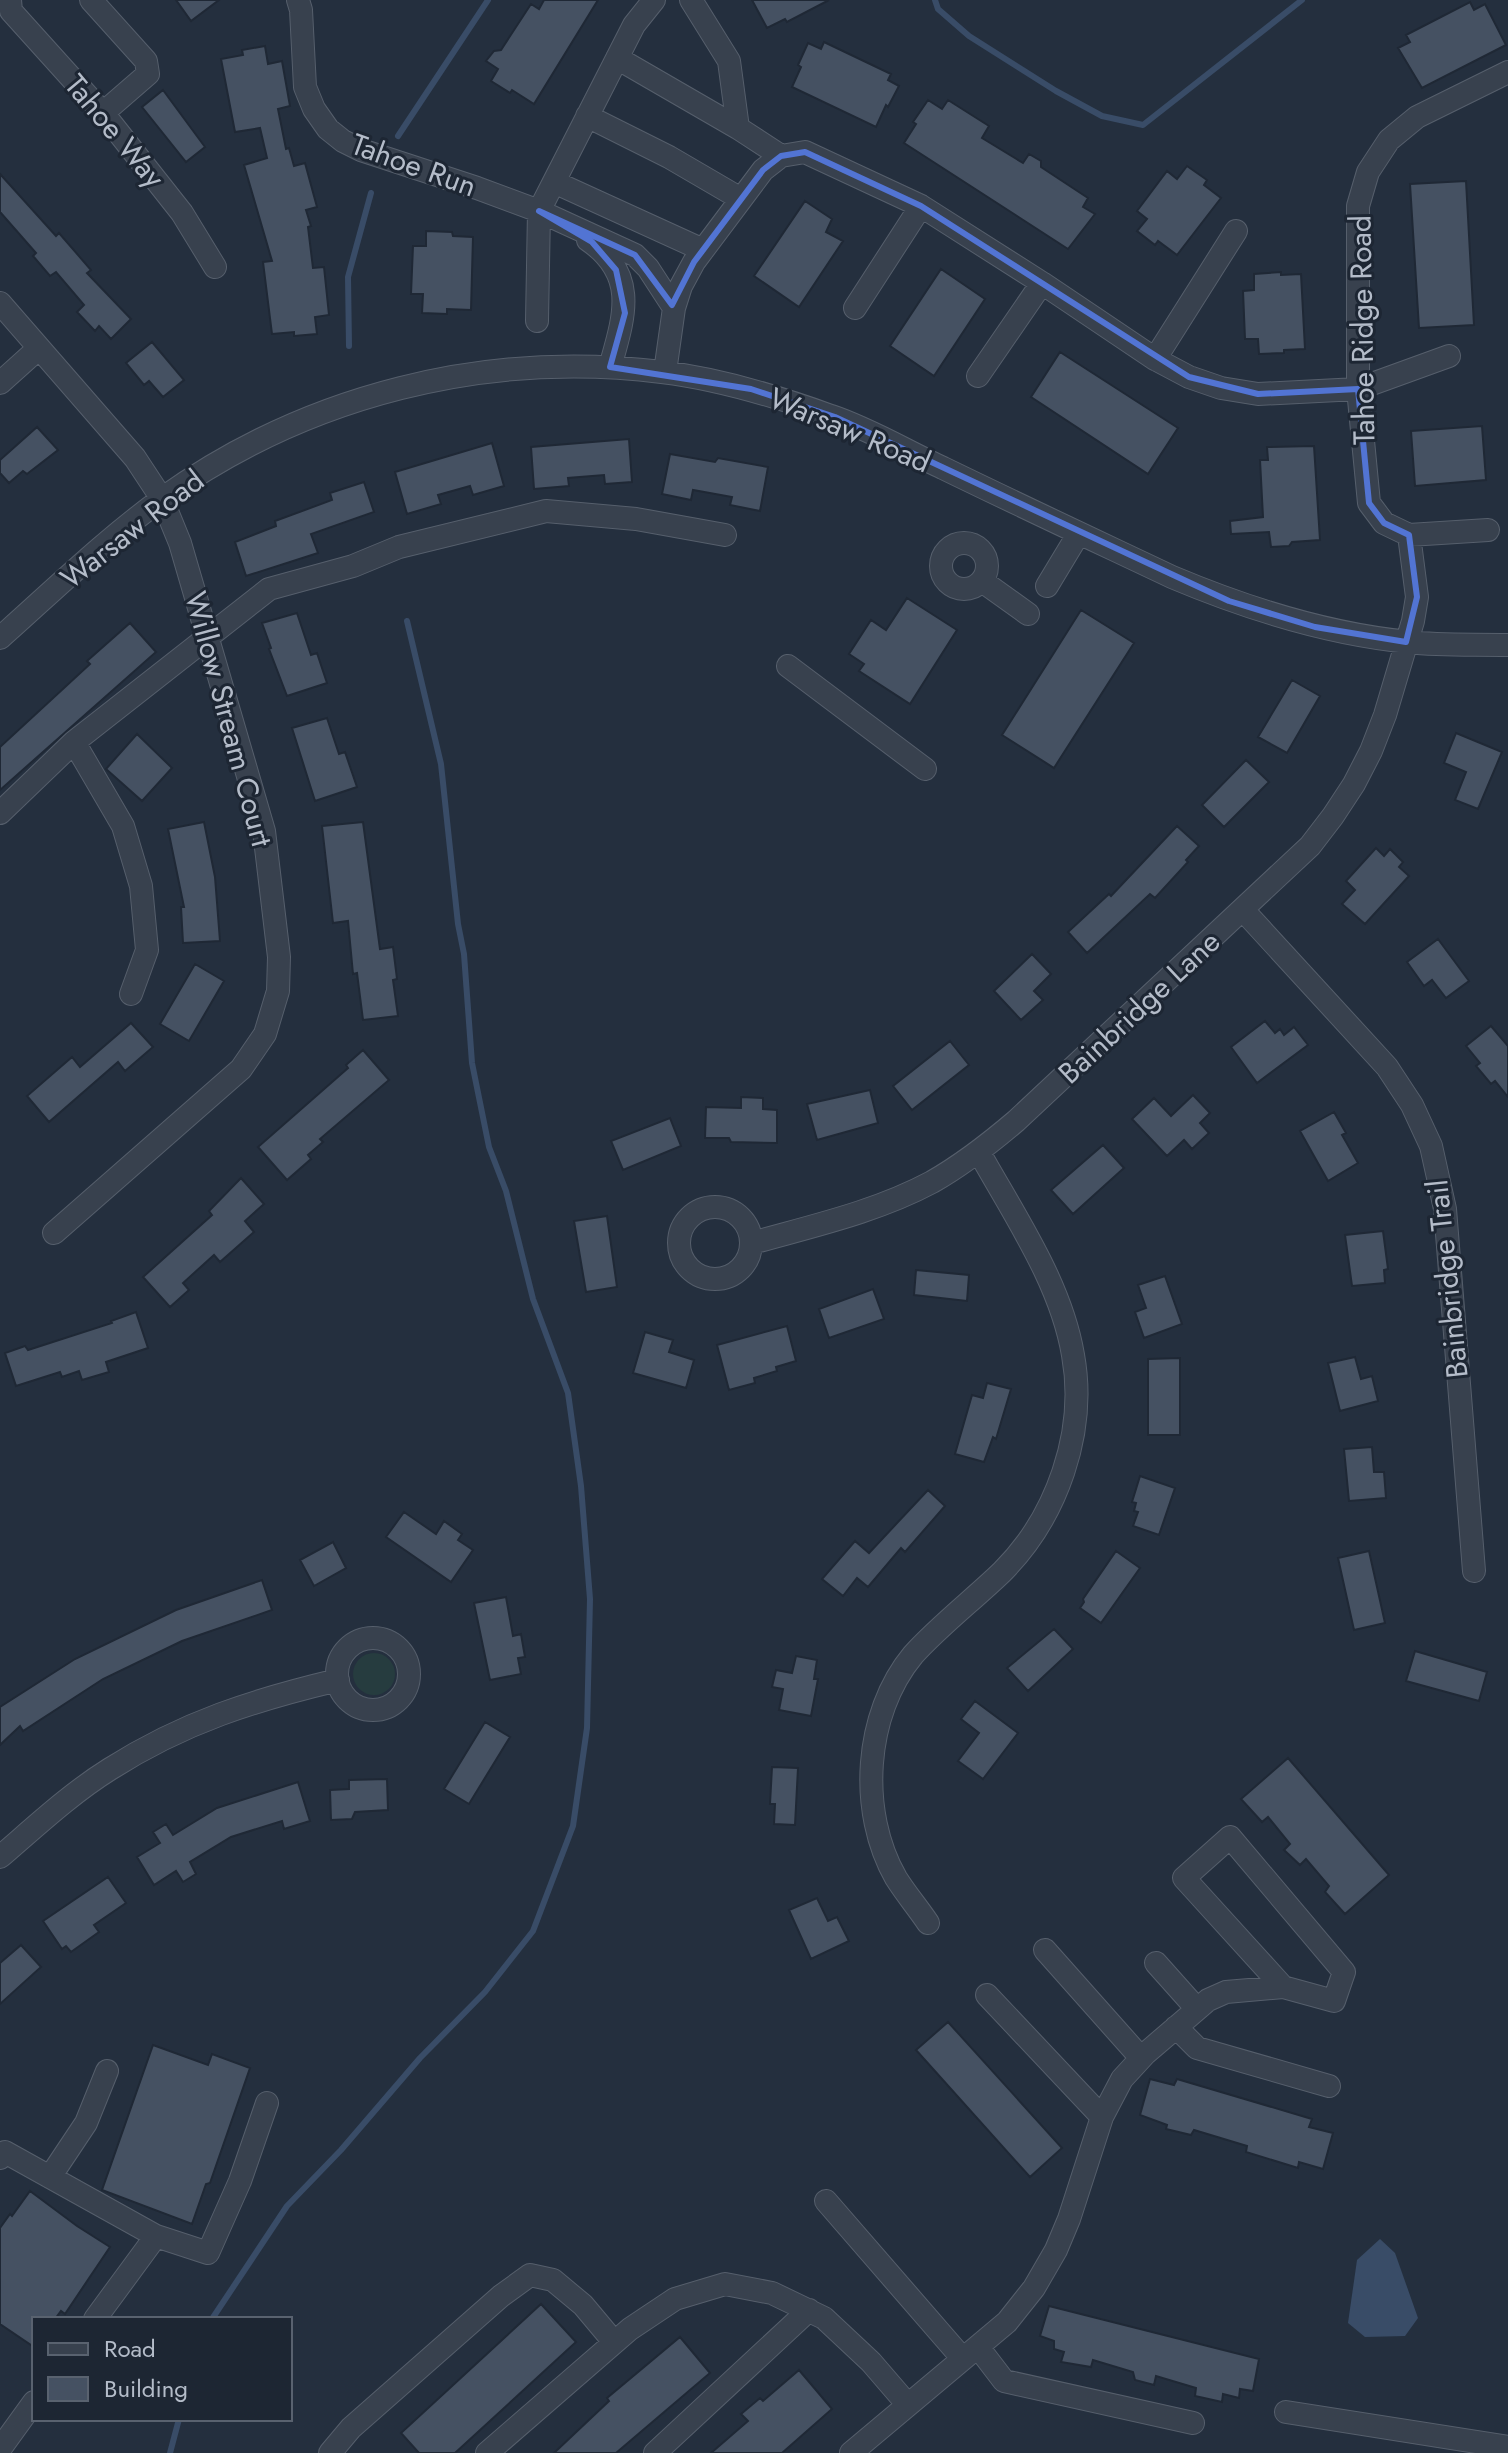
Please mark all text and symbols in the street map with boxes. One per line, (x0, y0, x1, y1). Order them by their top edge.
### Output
street label: Tahoe Way (55, 65, 176, 198)
street label: Tahoe Run (345, 123, 483, 207)
street label: Tahoe Ridge Road (1338, 215, 1386, 445)
street label: Warsaw Road (762, 377, 938, 483)
street label: Warsaw Road (51, 459, 213, 599)
street label: Willow Stream Court (174, 587, 284, 852)
street label: Bainbridge Lane (1048, 920, 1230, 1094)
street label: Bainbridge Trail (1415, 1178, 1479, 1380)
legend (32, 2317, 292, 2421)
text: Road (104, 2331, 156, 2366)
text: Building (104, 2371, 188, 2406)

